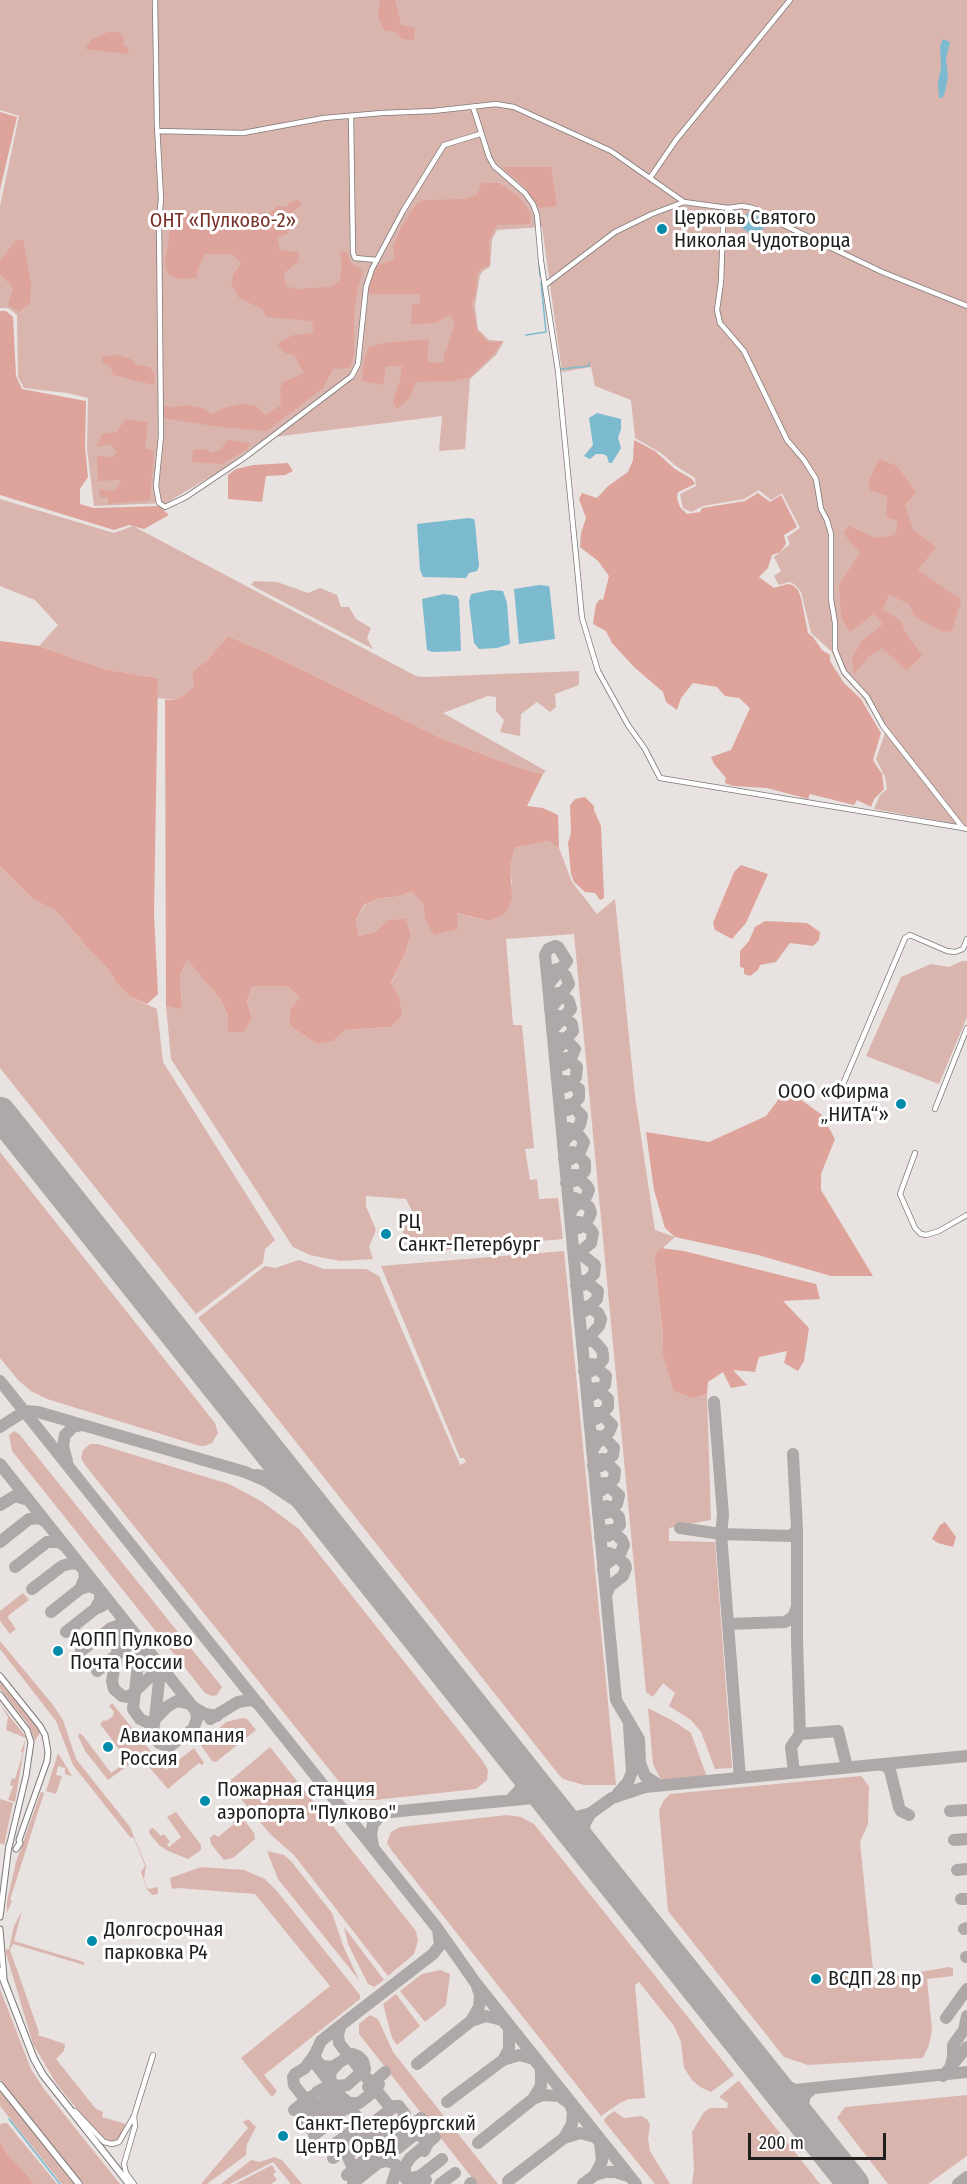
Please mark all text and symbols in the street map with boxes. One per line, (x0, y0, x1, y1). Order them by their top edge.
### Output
place label: Церковь Святого Николая Чудотворца (674, 206, 850, 253)
park label: ОНТ «Пулково-2» (150, 209, 296, 233)
marker: Церковь Святого Николая Чудотворца (655, 222, 669, 236)
place label: ООО «Фирма „НИТА“» (778, 1080, 889, 1127)
marker: ООО «Фирма „НИТА“» (894, 1097, 908, 1111)
place label: РЦ Санкт-Петербург (398, 1210, 540, 1257)
marker: РЦ Санкт-Петербург (379, 1227, 393, 1241)
place label: АОПП Пулково Почта России (70, 1628, 193, 1675)
marker: АОПП Пулково Почта России (51, 1644, 65, 1658)
place label: Авиакомпания Россия (120, 1724, 245, 1771)
marker: Авиакомпания Россия (101, 1740, 115, 1754)
place label: Пожарная станция аэропорта "Пулково" (217, 1778, 396, 1825)
marker: Пожарная станция аэропорта "Пулково" (198, 1794, 212, 1808)
place label: Долгосрочная парковка P4 (104, 1918, 223, 1965)
marker: Долгосрочная парковка P4 (85, 1934, 99, 1948)
place label: ВСДП 28 пр (828, 1967, 922, 1991)
marker: ВСДП 28 пр (809, 1972, 823, 1986)
place label: Санкт-Петербургский Центр ОрВД (295, 2112, 476, 2159)
scale bar (751, 2121, 889, 2159)
marker: Санкт-Петербургский Центр ОрВД (276, 2129, 290, 2143)
text: 200 m (759, 2132, 804, 2154)

